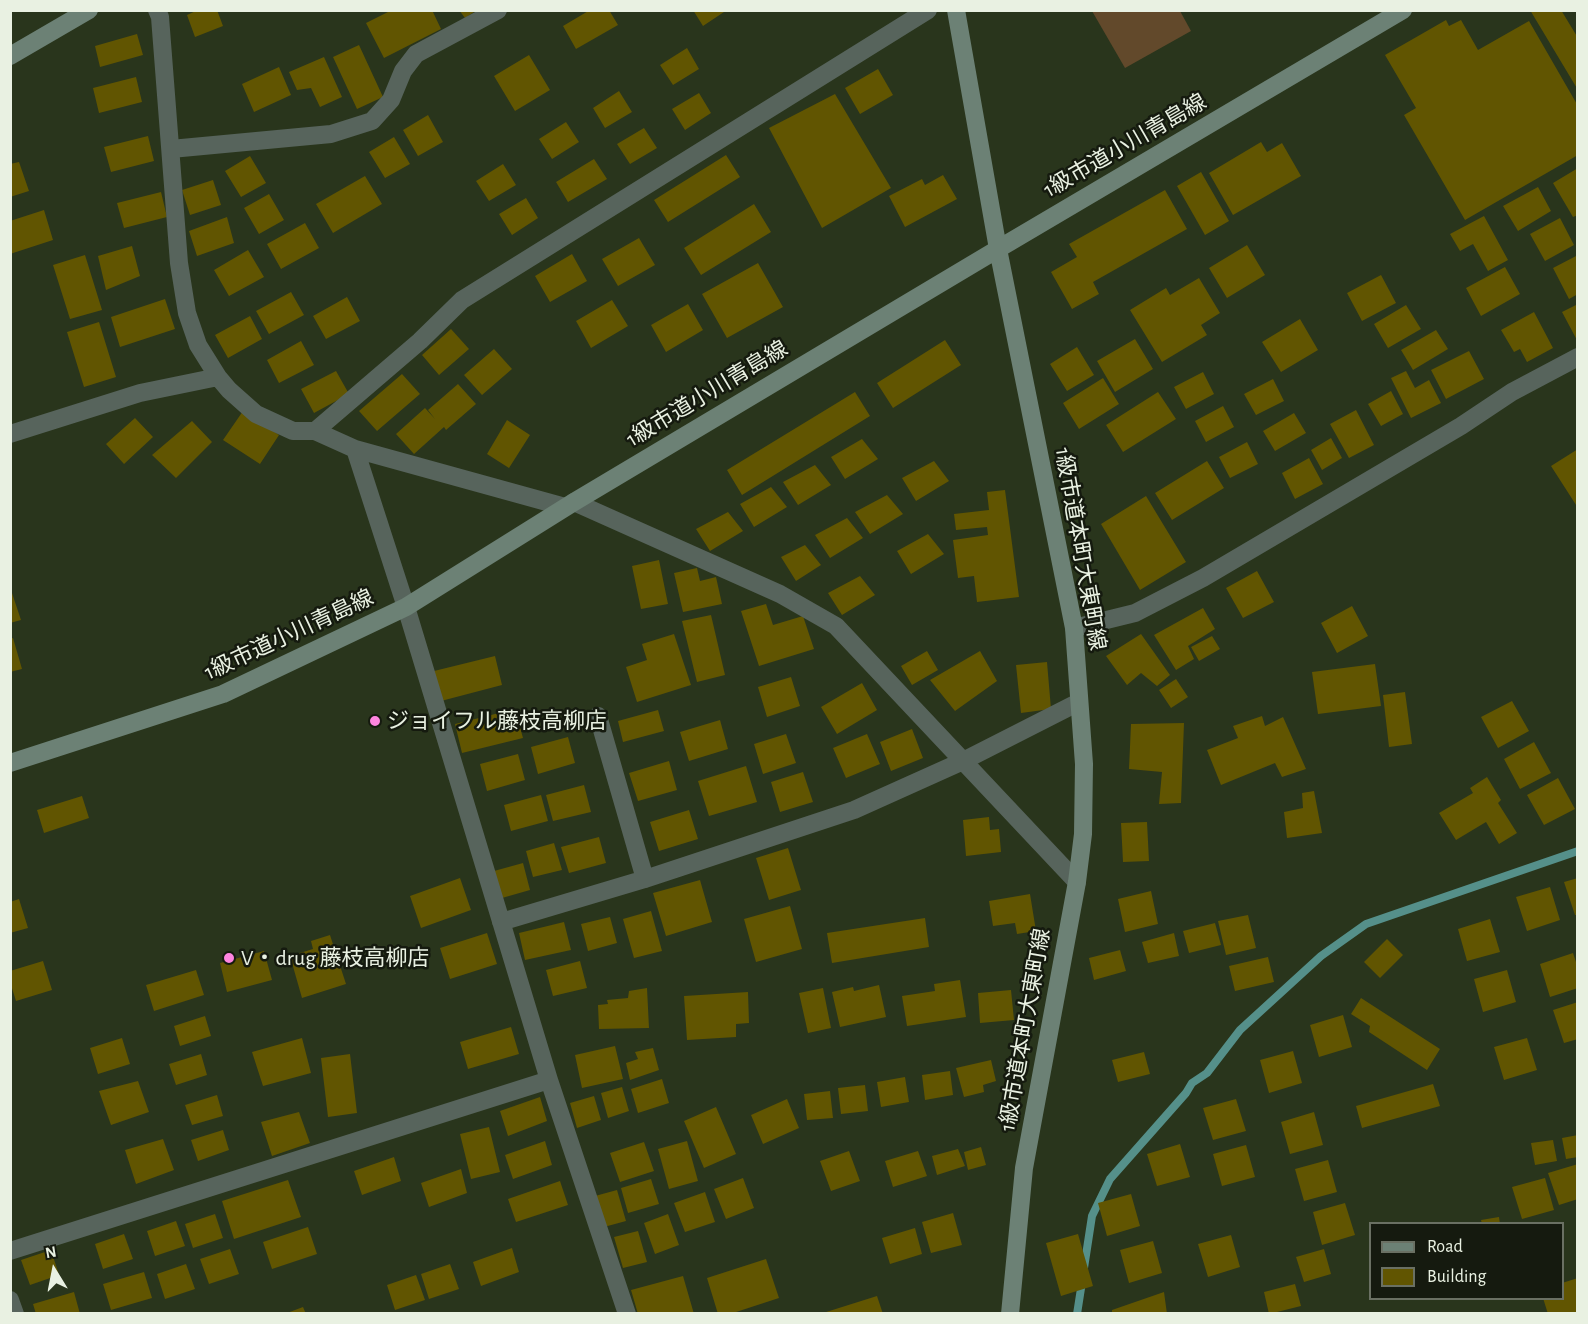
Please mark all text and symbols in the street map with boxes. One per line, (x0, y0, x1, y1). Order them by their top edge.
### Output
street label: 1級市道小川青島線 (1039, 89, 1211, 203)
street label: 1級市道小川青島線 (622, 335, 792, 453)
street label: 1級市道本町大東町線 (1049, 445, 1111, 653)
street label: 1級市道小川青島線 (200, 584, 378, 686)
place label: ジョイフル藤枝高柳店 (387, 708, 607, 734)
marker: ジョイフル藤枝高柳店 (368, 714, 382, 728)
street label: 1級市道本町大東町線 (994, 926, 1056, 1134)
place label: V・drug 藤枝高柳店 (241, 945, 429, 971)
marker: V・drug 藤枝高柳店 (222, 951, 236, 965)
legend (1369, 1222, 1564, 1300)
text: Road (1427, 1238, 1463, 1256)
north arrow (24, 1240, 84, 1300)
text: N (44, 1243, 58, 1261)
text: Building (1427, 1268, 1486, 1286)

